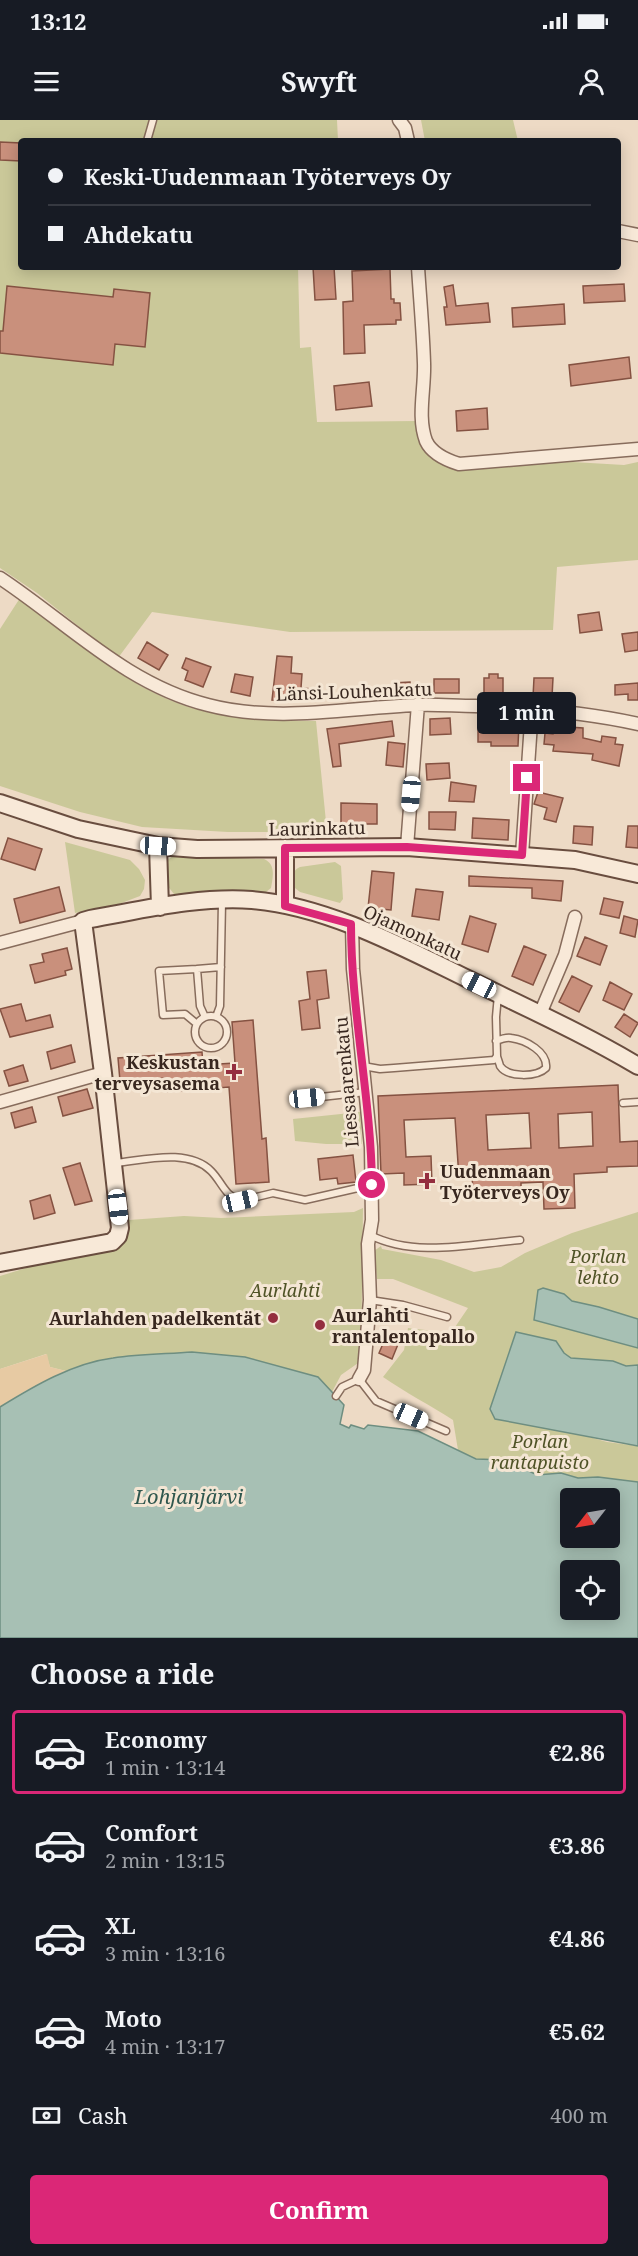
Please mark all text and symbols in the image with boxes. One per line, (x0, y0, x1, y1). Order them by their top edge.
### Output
text: 13:12 (30, 6, 86, 36)
text: Swyft (281, 63, 357, 100)
icon: menu (30, 65, 63, 98)
icon: person (575, 65, 608, 98)
text: Keski-Uudenmaan Työterveys Oy (84, 161, 451, 191)
text: Ahdekatu (84, 219, 193, 249)
street label: Länsi-Louhenkatu (275, 676, 433, 706)
callout: 1 min (478, 691, 576, 733)
text: 1 min (498, 699, 555, 726)
route end (513, 764, 540, 791)
car (400, 775, 422, 813)
street label: Laurinkatu (268, 815, 366, 841)
car (140, 836, 176, 856)
street label: Ojamonkatu (360, 899, 467, 966)
car (459, 969, 499, 1001)
street label: Liessaarenkatu (328, 1015, 364, 1148)
place label: Keskustan terveysasema (94, 1050, 220, 1095)
marker: Keskustan terveysasema (225, 1063, 243, 1081)
car (288, 1087, 326, 1109)
place label: Uudenmaan Työterveys Oy (440, 1159, 570, 1204)
route start (358, 1171, 385, 1198)
marker: Uudenmaan Työterveys Oy (418, 1172, 436, 1190)
car (107, 1188, 129, 1226)
car (220, 1188, 260, 1214)
park label: Porlan lehto (569, 1244, 627, 1289)
park label: Aurlahti (248, 1278, 321, 1302)
place label: Aurlahti rantalentopallo (332, 1303, 475, 1348)
place label: Aurlahden padelkentät (49, 1306, 261, 1330)
marker: Aurlahden padelkentät (266, 1311, 280, 1325)
marker: Aurlahti rantalentopallo (313, 1318, 327, 1332)
car (391, 1400, 431, 1432)
park label: Porlan rantapuisto (491, 1429, 589, 1474)
water label: Lohjanjärvi (134, 1483, 243, 1510)
north arrow (560, 1488, 620, 1548)
map controls (560, 1488, 620, 1620)
button: locate (560, 1560, 620, 1620)
text: Choose a ride (30, 1655, 215, 1692)
text: Economy (105, 1724, 207, 1754)
icon: car (33, 1725, 87, 1779)
text: €2.86 (549, 1737, 605, 1767)
text: 1 min · 13:14 (105, 1754, 225, 1781)
text: Comfort (105, 1817, 198, 1847)
icon: car (33, 1818, 87, 1872)
text: €3.86 (549, 1830, 605, 1860)
text: 2 min · 13:15 (105, 1847, 225, 1874)
text: XL (105, 1910, 136, 1940)
icon: car (33, 1911, 87, 1965)
text: €4.86 (549, 1923, 605, 1953)
text: 3 min · 13:16 (105, 1940, 225, 1967)
text: Moto (105, 2003, 162, 2033)
icon: car (33, 2004, 87, 2058)
text: €5.62 (549, 2016, 605, 2046)
text: 4 min · 13:17 (105, 2033, 225, 2060)
icon: cash (30, 2099, 63, 2132)
text: Cash (78, 2100, 128, 2130)
text: 400 m (550, 2102, 608, 2129)
button: Confirm (30, 2175, 608, 2244)

